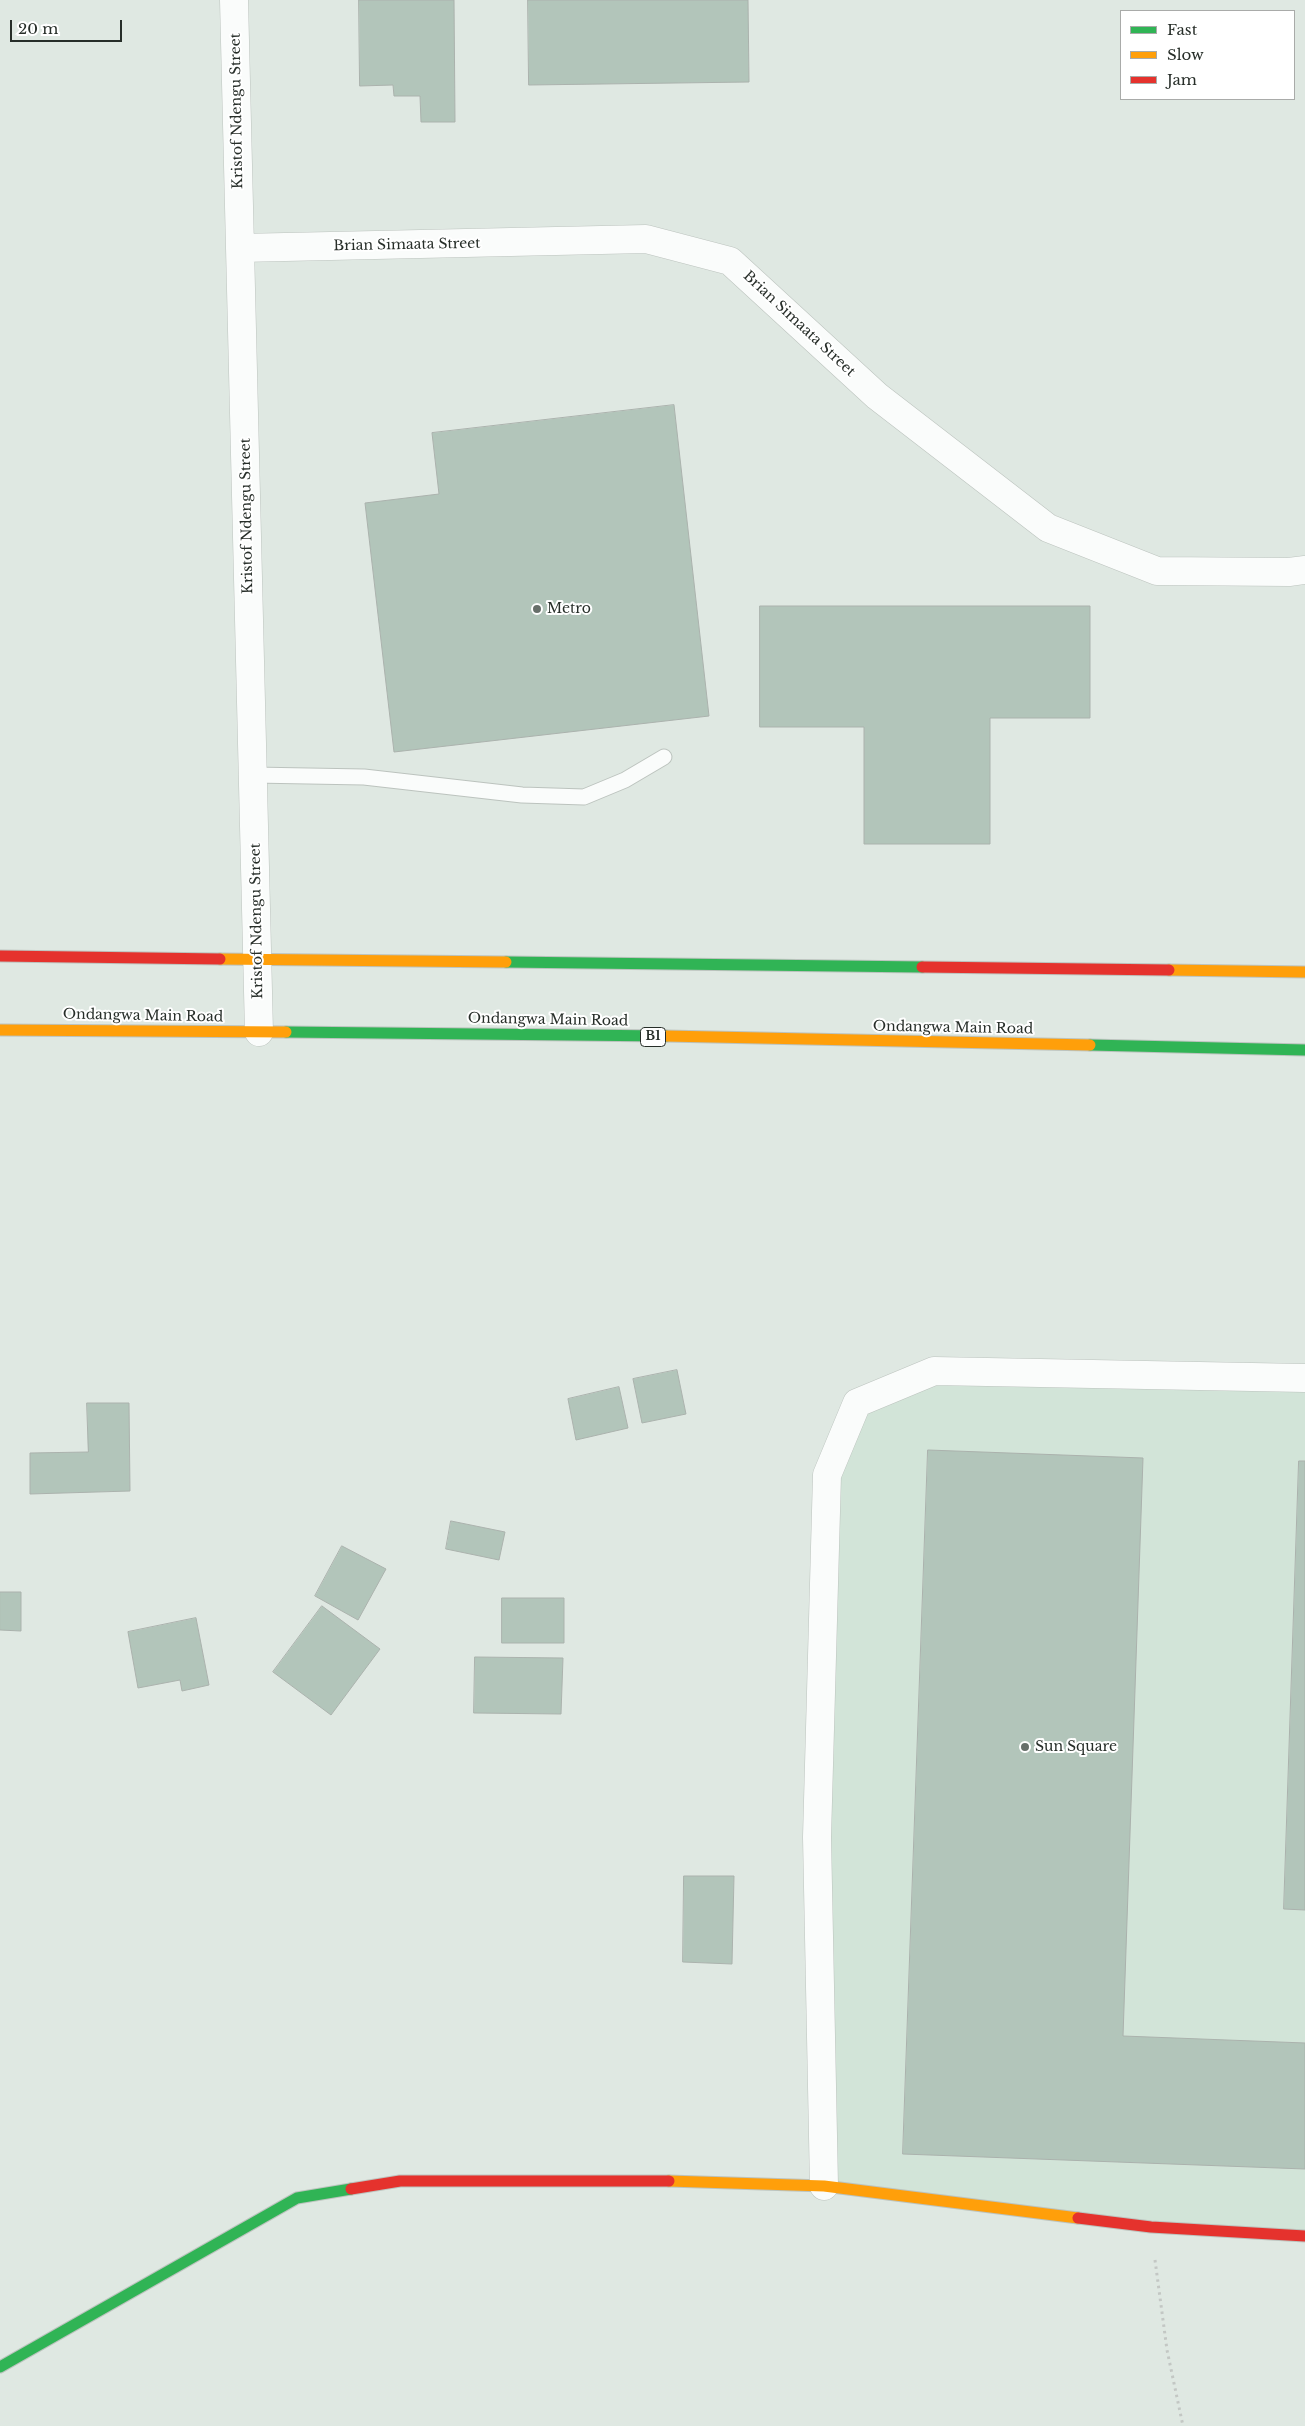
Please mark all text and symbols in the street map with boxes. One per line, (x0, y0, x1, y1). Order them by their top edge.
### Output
scale bar (12, 10, 125, 42)
legend (1120, 10, 1295, 100)
text: 20 m (18, 19, 58, 38)
text: Fast (1167, 20, 1197, 39)
street label: Kristof Ndengu Street (227, 33, 247, 189)
text: Slow (1167, 45, 1204, 64)
text: Jam (1167, 70, 1197, 89)
street label: Brian Simaata Street (333, 235, 481, 255)
street label: Brian Simaata Street (739, 268, 859, 380)
street label: Kristof Ndengu Street (237, 438, 257, 594)
place label: Metro (547, 601, 591, 617)
marker: Metro (531, 603, 543, 615)
street label: Kristof Ndengu Street (247, 843, 267, 999)
street label: Ondangwa Main Road (63, 1006, 223, 1026)
street label: Ondangwa Main Road (468, 1010, 628, 1030)
street label: Ondangwa Main Road (873, 1018, 1033, 1038)
road number: B1 (640, 1028, 666, 1046)
place label: Sun Square (1035, 1739, 1117, 1755)
marker: Sun Square (1019, 1741, 1031, 1753)

